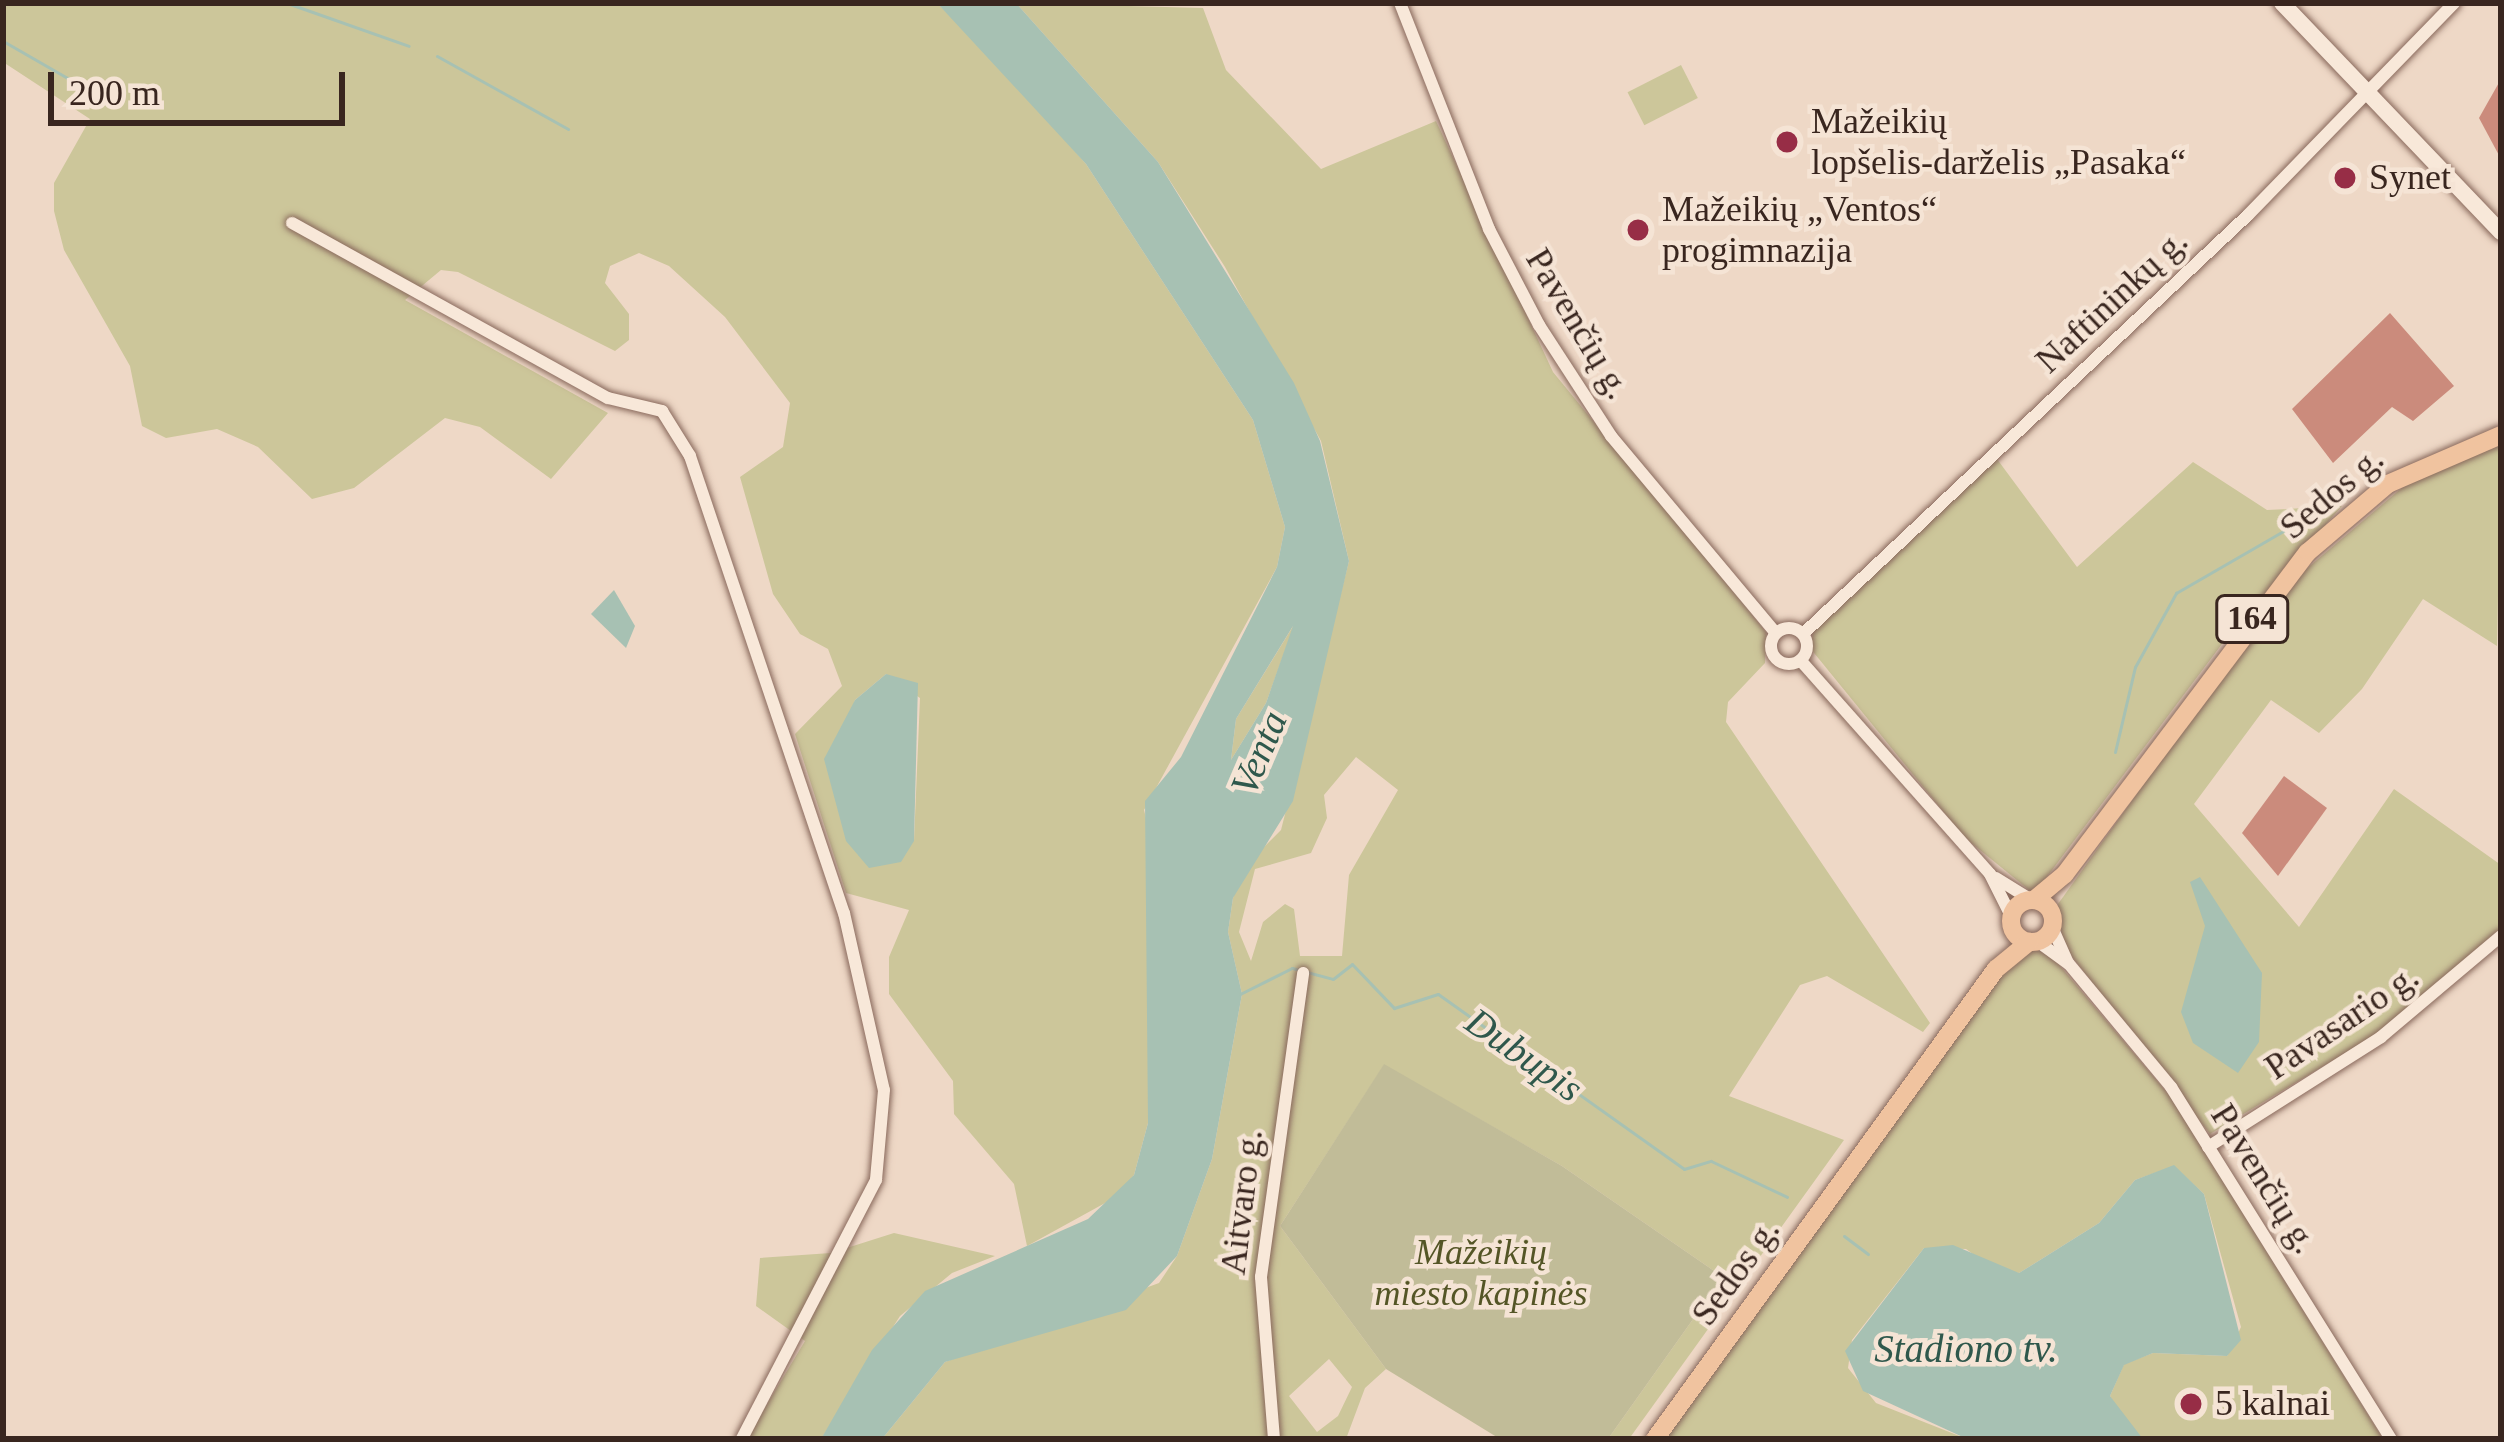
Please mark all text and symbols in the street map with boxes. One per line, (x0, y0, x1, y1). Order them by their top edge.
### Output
scale bar (54, 48, 351, 122)
text: 200 m (69, 73, 160, 113)
place label: Mažeikių lopšelis-darželis „Pasaka“ (1811, 99, 2186, 184)
marker: Mažeikių lopšelis-darželis „Pasaka“ (1774, 129, 1800, 155)
place label: Synet (2369, 156, 2451, 200)
marker: Synet (2332, 165, 2358, 191)
place label: Mažeikių „Ventos“ progimnazija (1662, 187, 1937, 272)
marker: Mažeikių „Ventos“ progimnazija (1625, 217, 1651, 243)
street label: Naftininkų g. (2027, 220, 2197, 382)
street label: Pavenčių g. (1516, 241, 1640, 407)
street label: Sedos g. (2271, 437, 2393, 549)
road number: 164 (2213, 592, 2291, 646)
water label: Venta (1221, 704, 1297, 802)
street label: Pavasario g. (2257, 955, 2427, 1089)
water label: Dubupis (1456, 998, 1592, 1112)
street label: Pavenčių g. (2201, 1096, 2327, 1262)
street label: Aitvaro g. (1212, 1127, 1272, 1277)
street label: Sedos g. (1683, 1210, 1789, 1334)
park label: Mažeikių miesto kapinės (1375, 1230, 1587, 1315)
water label: Stadiono tv. (1874, 1326, 2058, 1372)
place label: 5 kalnai (2215, 1382, 2330, 1426)
marker: 5 kalnai (2178, 1391, 2204, 1417)

